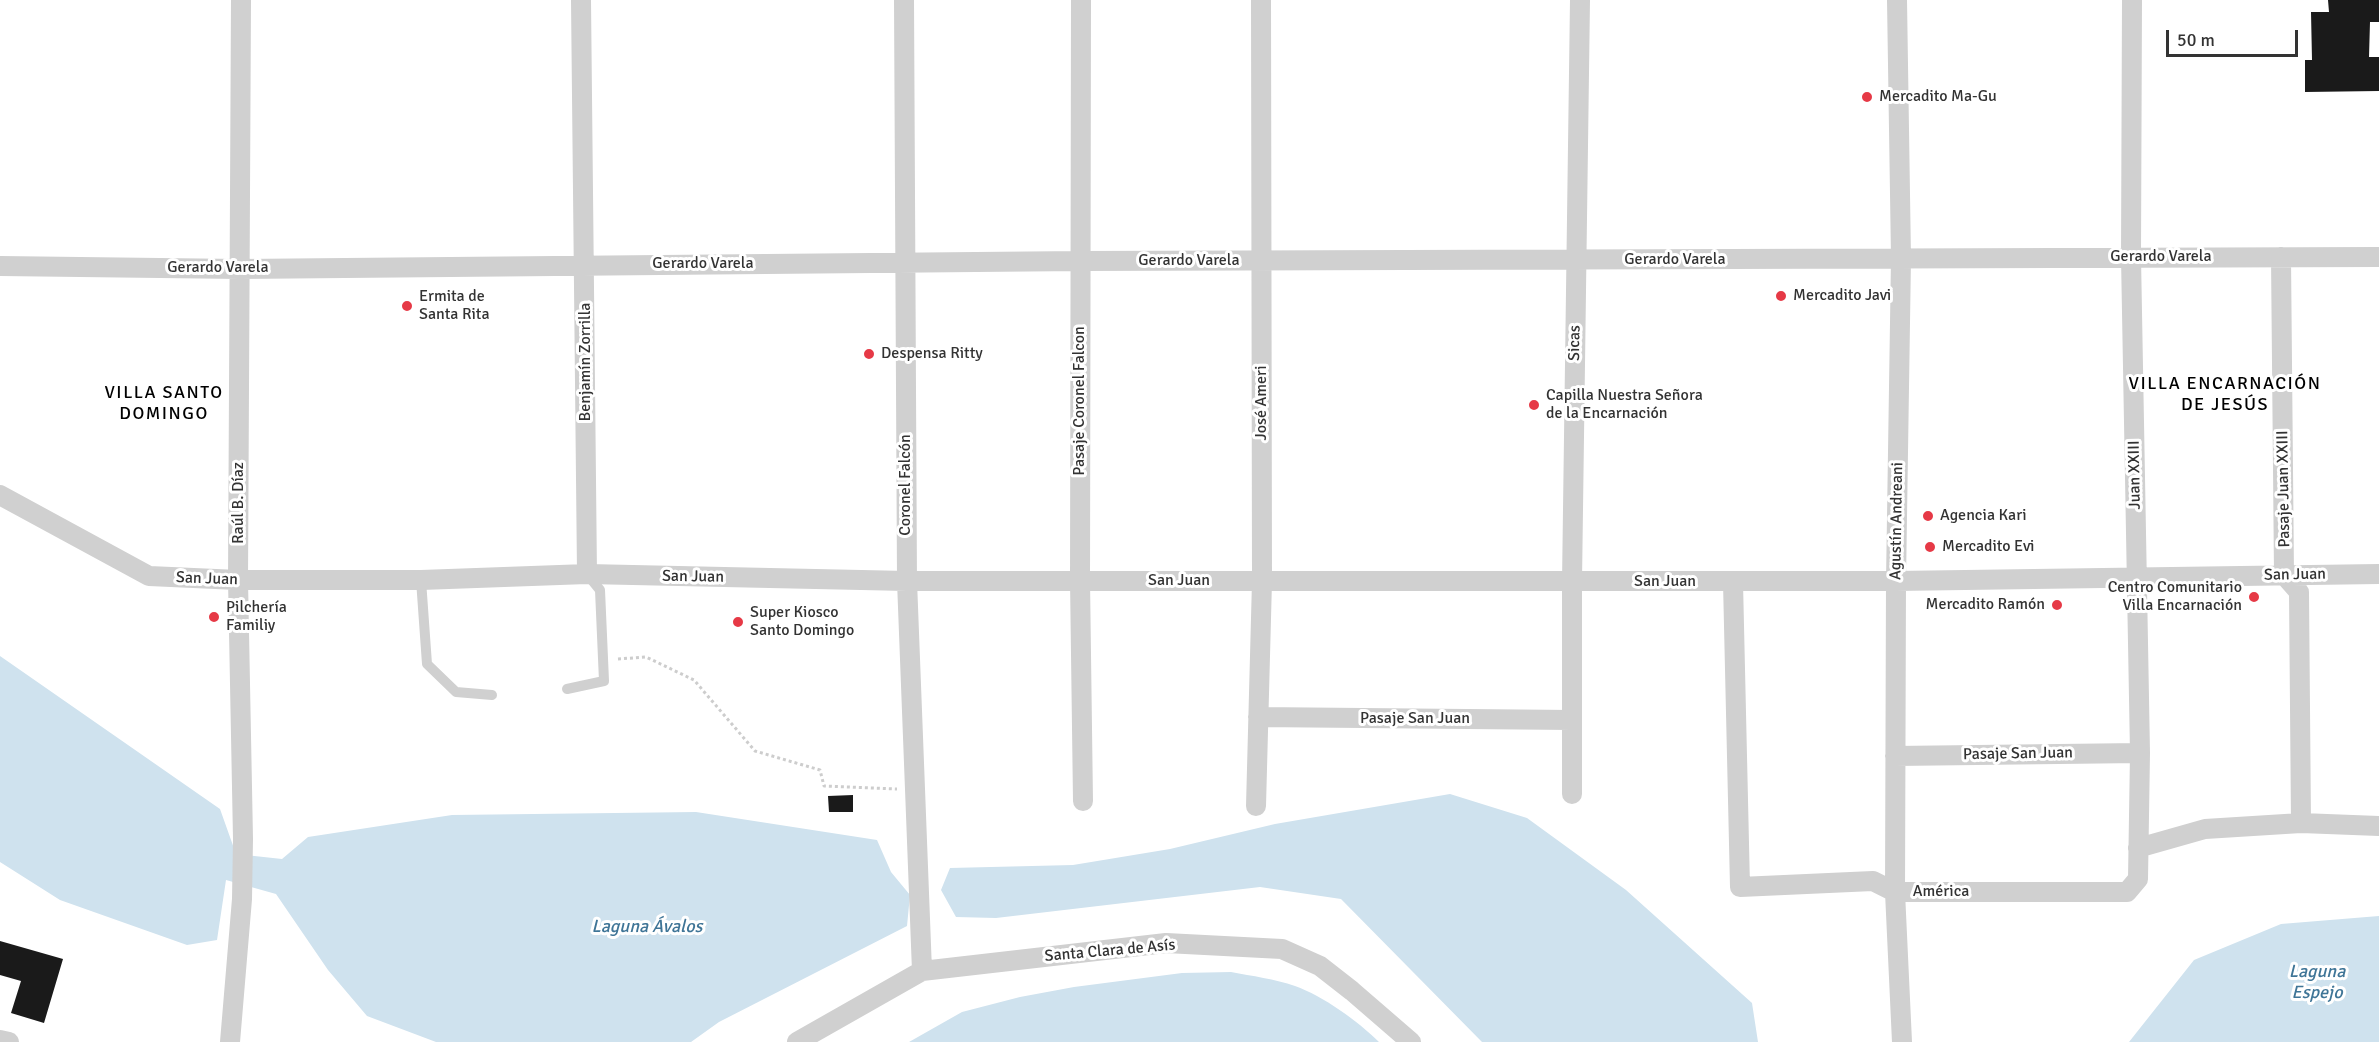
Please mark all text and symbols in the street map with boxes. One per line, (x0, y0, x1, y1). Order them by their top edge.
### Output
scale bar (2169, 18, 2301, 56)
text: 50 m (2177, 29, 2215, 51)
place label: Mercadito Ma-Gu (1879, 87, 1997, 107)
marker: Mercadito Ma-Gu (1860, 90, 1874, 104)
street label: Gerardo Varela (2110, 247, 2212, 267)
street label: Gerardo Varela (1624, 250, 1726, 270)
street label: Gerardo Varela (1138, 251, 1240, 271)
street label: Gerardo Varela (652, 254, 754, 274)
street label: Gerardo Varela (167, 258, 269, 278)
place label: Mercadito Javi (1793, 286, 1891, 306)
place label: Ermita de Santa Rita (419, 287, 490, 325)
marker: Mercadito Javi (1774, 289, 1788, 303)
marker: Ermita de Santa Rita (400, 299, 414, 313)
street label: Benjamín Zorrilla (576, 303, 596, 421)
street label: Sicas (1565, 325, 1585, 361)
street label: Pasaje Coronel Falcon (1070, 326, 1090, 476)
place label: Despensa Ritty (881, 344, 983, 364)
marker: Despensa Ritty (862, 347, 876, 361)
street label: José Ameri (1252, 365, 1272, 441)
district label: VILLA ENCARNACIÓN DE JESÚS (2129, 373, 2321, 416)
district label: VILLA SANTO DOMINGO (105, 382, 223, 424)
place label: Capilla Nuestra Señora de la Encarnación (1546, 386, 1703, 424)
marker: Capilla Nuestra Señora de la Encarnación (1527, 398, 1541, 412)
street label: Pasaje Juan XXIII (2273, 430, 2295, 548)
street label: Coronel Falcón (896, 434, 916, 536)
street label: Juan XXIII (2125, 440, 2145, 510)
street label: Raúl B. Díaz (229, 462, 249, 544)
street label: Agustín Andreani (1886, 462, 1908, 580)
place label: Agencia Kari (1940, 506, 2027, 526)
marker: Agencia Kari (1921, 509, 1935, 523)
place label: Mercadito Evi (1942, 537, 2034, 557)
marker: Mercadito Evi (1923, 540, 1937, 554)
street label: San Juan (2264, 565, 2326, 585)
street label: San Juan (662, 567, 724, 587)
street label: San Juan (176, 568, 238, 590)
street label: San Juan (1148, 571, 1210, 591)
street label: San Juan (1634, 572, 1696, 592)
place label: Centro Comunitario Villa Encarnación (2108, 578, 2242, 616)
marker: Centro Comunitario Villa Encarnación (2247, 590, 2261, 604)
place label: Mercadito Ramón (1926, 595, 2045, 615)
place label: Pilchería Familiy (226, 598, 287, 636)
marker: Mercadito Ramón (2050, 598, 2064, 612)
place label: Super Kiosco Santo Domingo (750, 603, 854, 641)
marker: Pilchería Familiy (207, 610, 221, 624)
marker: Super Kiosco Santo Domingo (731, 615, 745, 629)
street label: Pasaje San Juan (1360, 709, 1470, 729)
street label: Pasaje San Juan (1963, 743, 2073, 765)
street label: América (1913, 882, 1969, 902)
water label: Laguna Ávalos (592, 916, 702, 938)
street label: Santa Clara de Asís (1044, 936, 1176, 966)
water label: Laguna Espejo (2289, 961, 2345, 1004)

